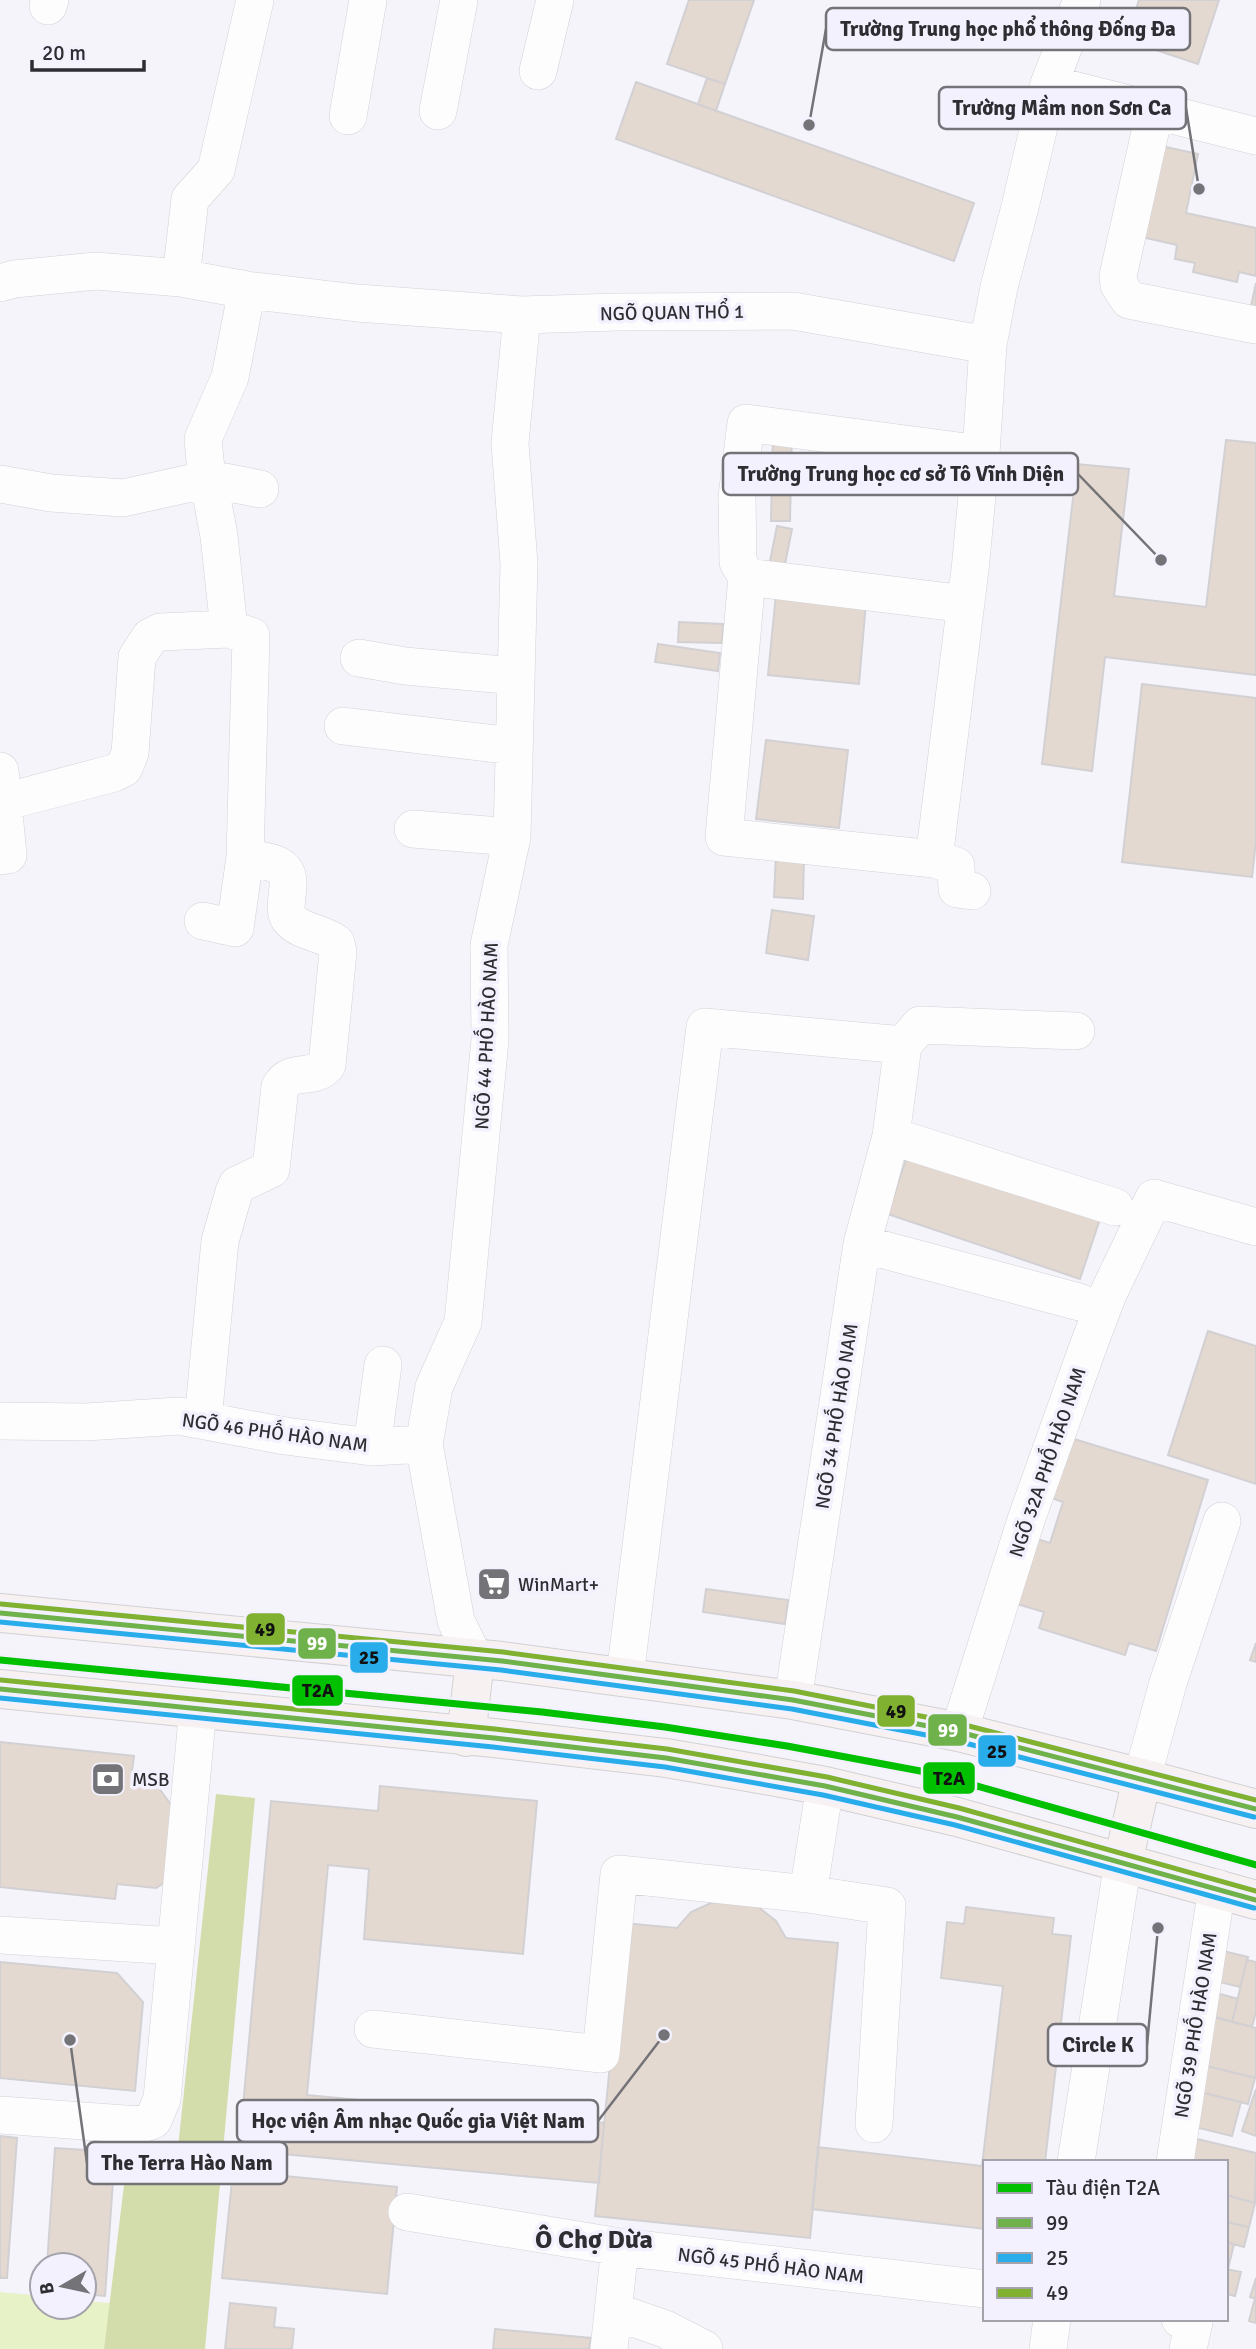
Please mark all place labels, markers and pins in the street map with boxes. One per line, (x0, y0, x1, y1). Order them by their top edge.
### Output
callout: Trường Trung học phổ thông Đống Đa (826, 8, 1190, 50)
callout: Trường Mầm non Sơn Ca (939, 87, 1186, 129)
callout: Trường Trung học cơ sở Tô Vĩnh Diện (723, 453, 1078, 495)
supermarket icon: WinMart+ (475, 1565, 513, 1603)
place label: WinMart+ (518, 1573, 599, 1597)
bank icon: MSB (89, 1760, 127, 1798)
place label: MSB (132, 1768, 169, 1792)
callout: Circle K (1048, 2024, 1147, 2066)
callout: Học viện Âm nhạc Quốc gia Việt Nam (237, 2100, 598, 2142)
callout: The Terra Hào Nam (87, 2142, 287, 2184)

